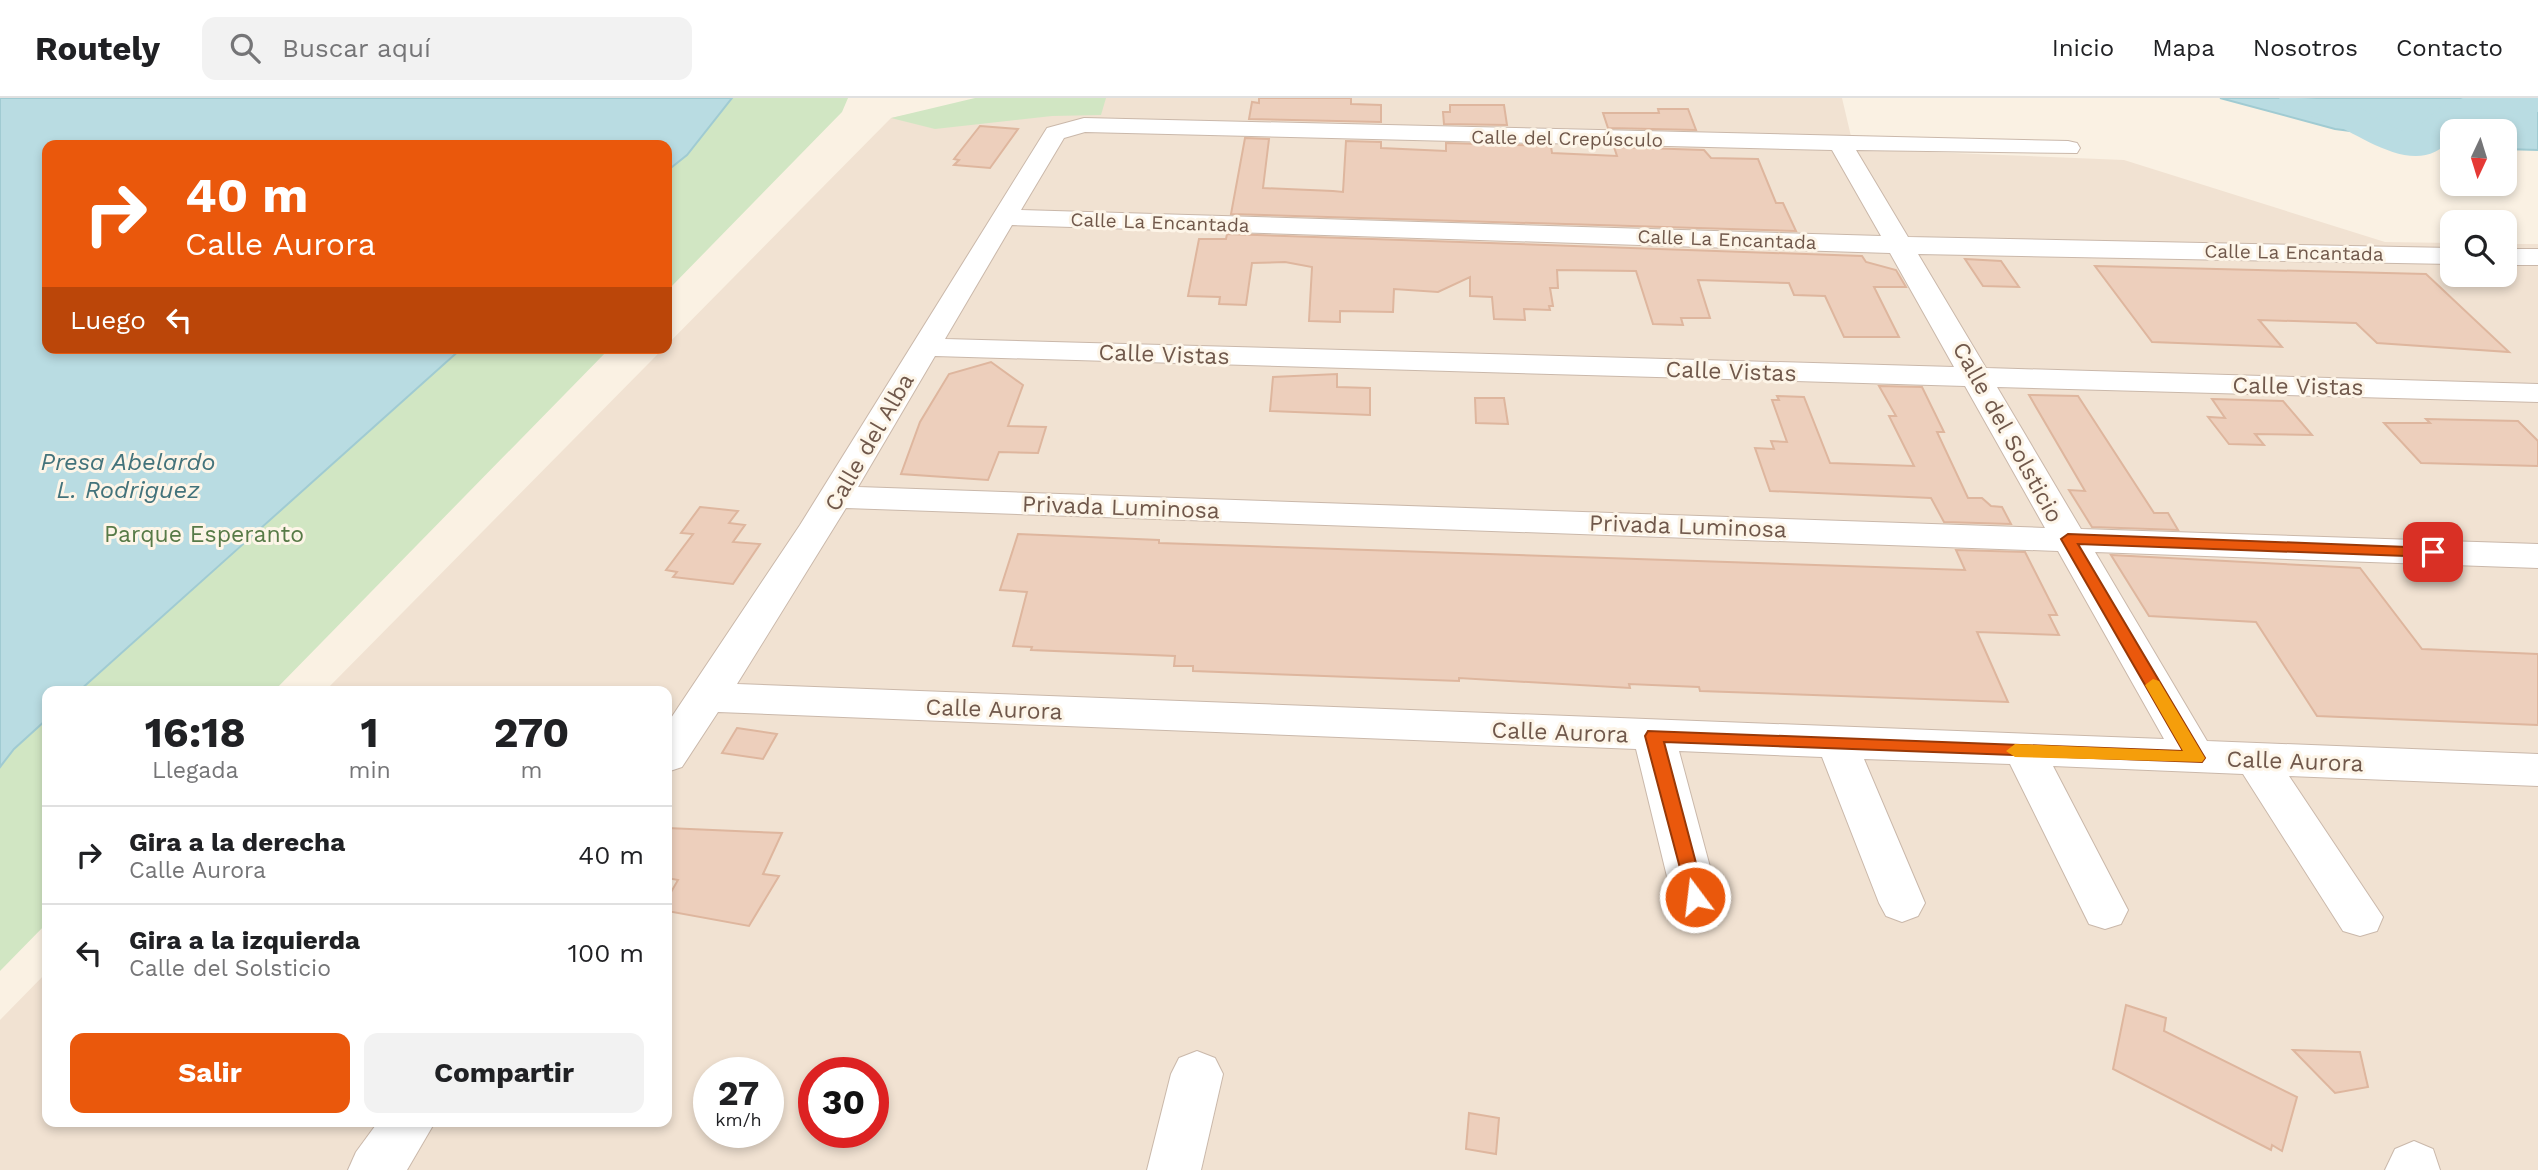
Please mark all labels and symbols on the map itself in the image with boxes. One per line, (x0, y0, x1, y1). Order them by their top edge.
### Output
north arrow (2440, 119, 2516, 196)
street label: Calle del Crepúsculo (1471, 125, 1663, 152)
street label: Calle La Encantada (1070, 208, 1250, 237)
street label: Calle La Encantada (1637, 225, 1817, 254)
street label: Calle La Encantada (2204, 239, 2384, 266)
street label: Calle del Solsticio (1947, 337, 2068, 527)
street label: Calle Vistas (1098, 339, 1230, 370)
street label: Calle Vistas (1665, 356, 1797, 387)
street label: Calle del Alba (819, 369, 920, 516)
street label: Calle Vistas (2232, 372, 2364, 401)
water label: Presa Abelardo L. Rodriguez (41, 448, 215, 504)
street label: Privada Luminosa (1022, 491, 1220, 524)
street label: Privada Luminosa (1589, 510, 1787, 543)
park label: Parque Esperanto (104, 521, 304, 548)
pin (2403, 522, 2463, 582)
street label: Calle Aurora (925, 694, 1063, 725)
street label: Calle Aurora (1491, 717, 1629, 748)
street label: Calle Aurora (2226, 746, 2364, 777)
position arrow (1658, 860, 1732, 934)
speed limit sign: 30 (798, 1057, 889, 1148)

